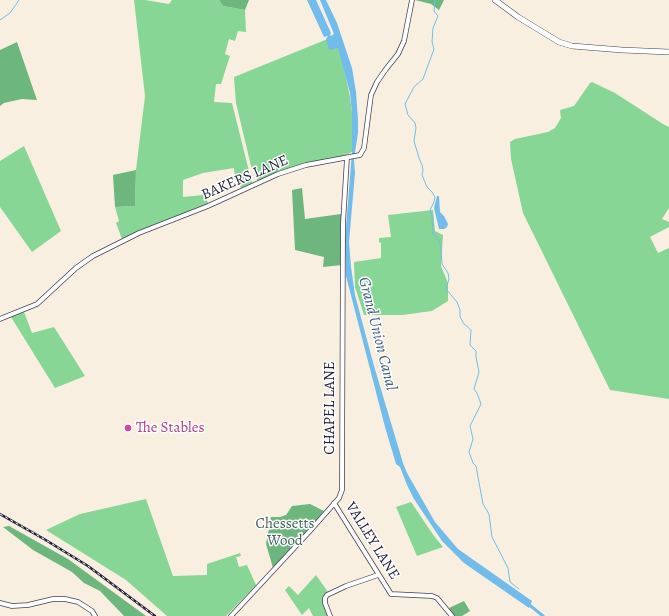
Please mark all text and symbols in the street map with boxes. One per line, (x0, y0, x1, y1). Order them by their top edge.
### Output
street label: BAKERS LANE (199, 152, 291, 204)
water label: Grand Union Canal (354, 275, 400, 393)
street label: CHAPEL LANE (321, 361, 339, 455)
place label: The Stables (136, 419, 204, 437)
marker: The Stables (123, 423, 133, 433)
street label: VALLEY LANE (341, 499, 403, 583)
park label: Chessetts Wood (256, 515, 314, 550)

